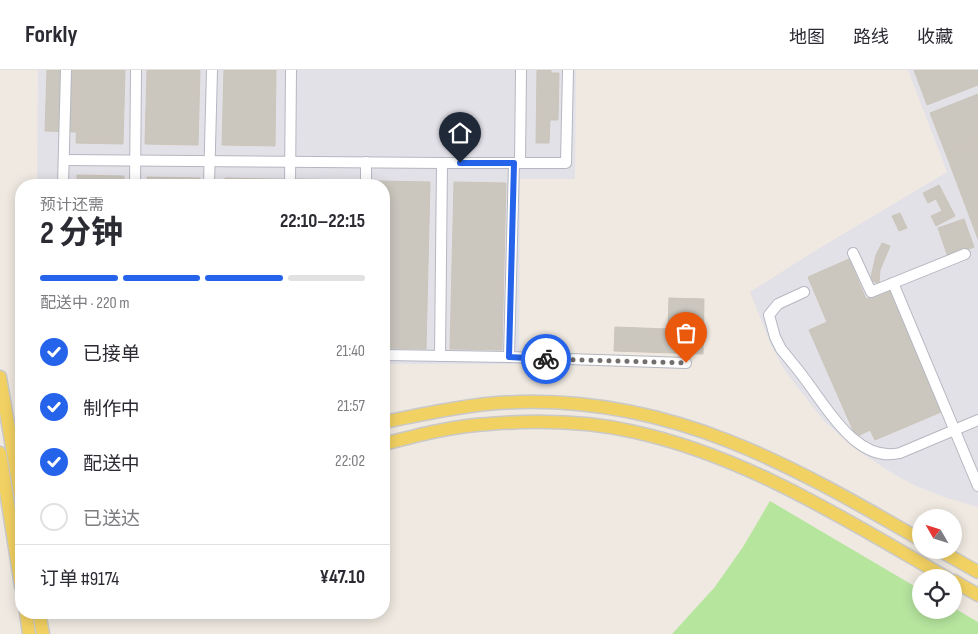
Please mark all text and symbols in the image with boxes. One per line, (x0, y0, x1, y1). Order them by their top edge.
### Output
text: Forkly (25, 20, 77, 49)
text: 地图 (789, 27, 825, 48)
text: 路线 (853, 27, 889, 48)
text: 收藏 (917, 27, 953, 48)
pin (439, 112, 481, 163)
icon: home (446, 119, 474, 147)
text: 预计还需 (40, 196, 104, 215)
text: 22:10–22:15 (280, 210, 365, 233)
text: 2 分钟 (40, 214, 123, 253)
text: 配送中 · 220 m (40, 294, 129, 313)
pin (665, 312, 707, 363)
icon: bag (672, 319, 700, 347)
courier (521, 334, 571, 384)
icon: check (40, 338, 68, 366)
text: 21:40 (336, 342, 365, 361)
text: 已接单 (83, 343, 140, 366)
icon: bike (532, 345, 560, 373)
icon: check (40, 393, 68, 421)
text: 21:57 (337, 397, 365, 416)
text: 制作中 (83, 398, 140, 421)
icon: check (40, 448, 68, 476)
text: 22:02 (335, 452, 365, 471)
text: 配送中 (83, 453, 140, 476)
text: 已送达 (83, 508, 140, 531)
north arrow (912, 509, 962, 559)
map controls (912, 509, 962, 619)
text: ¥47.10 (319, 566, 365, 589)
text: 订单 #9174 (40, 568, 119, 591)
button: locate (912, 569, 962, 619)

